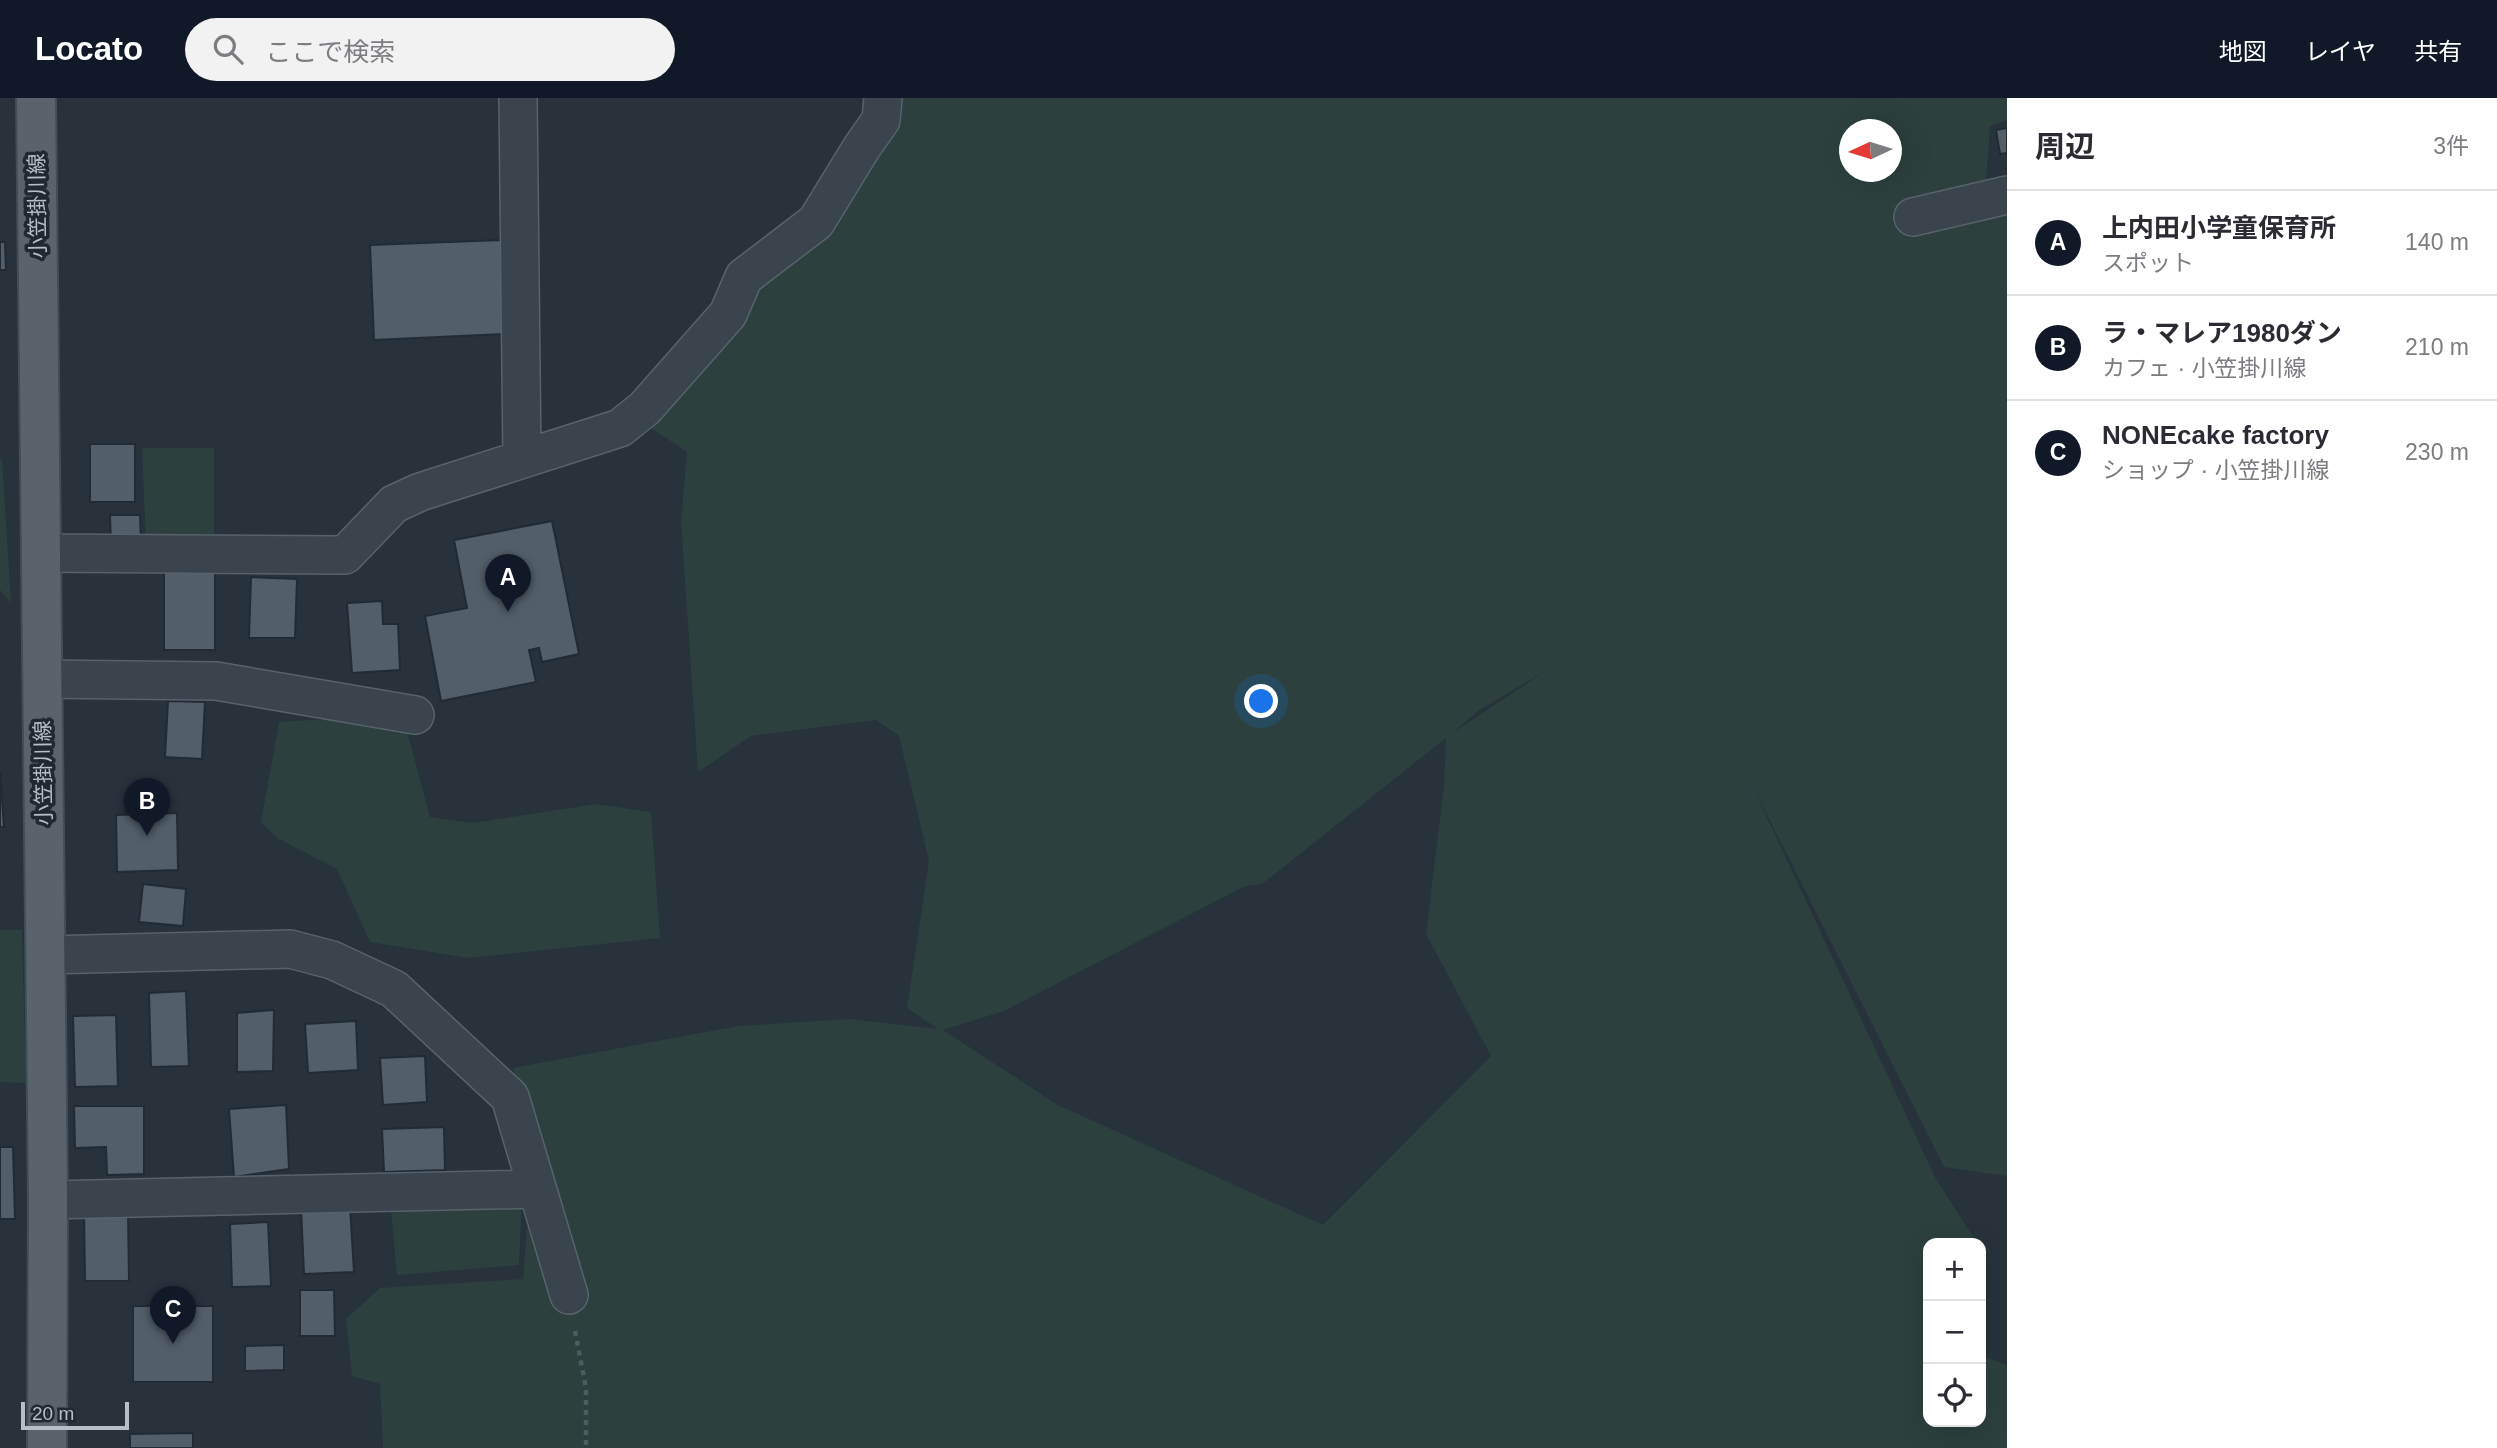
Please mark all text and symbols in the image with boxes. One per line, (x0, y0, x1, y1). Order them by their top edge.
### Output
search box (185, 18, 675, 81)
text: Locato (35, 30, 143, 67)
icon: search (209, 30, 247, 68)
text: ここで検索 (265, 37, 395, 67)
text: 地図 (2219, 38, 2267, 65)
text: レイヤ (2305, 38, 2376, 65)
text: 共有 (2414, 38, 2462, 65)
north arrow (1839, 119, 1902, 182)
text: 周辺 (2035, 130, 2095, 163)
text: 3件 (2433, 133, 2469, 159)
street label: 小笠掛川線 (25, 153, 49, 259)
text: 上内田小学童保育所 (2102, 213, 2336, 243)
text: A (2050, 229, 2066, 255)
text: 140 m (2405, 229, 2469, 255)
text: スポット (2102, 250, 2194, 276)
text: ラ・マレア1980ダン (2102, 318, 2342, 348)
text: B (2050, 334, 2066, 360)
text: 210 m (2405, 334, 2469, 360)
text: カフェ · 小笠掛川線 (2102, 355, 2306, 381)
text: NONEcake factory (2102, 420, 2329, 450)
text: C (2050, 439, 2066, 465)
text: 230 m (2405, 439, 2469, 465)
text: ショップ · 小笠掛川線 (2102, 457, 2329, 483)
pin: A (485, 554, 531, 612)
your location (1244, 684, 1278, 718)
street label: 小笠掛川線 (31, 720, 55, 826)
pin: B (124, 778, 170, 836)
map controls (1923, 1238, 1986, 1427)
button: + (1923, 1238, 1986, 1301)
pin: C (150, 1286, 196, 1344)
button: − (1923, 1301, 1986, 1364)
button: locate (1923, 1364, 1986, 1427)
scale bar (21, 1399, 130, 1431)
text: 20 m (32, 1403, 74, 1424)

